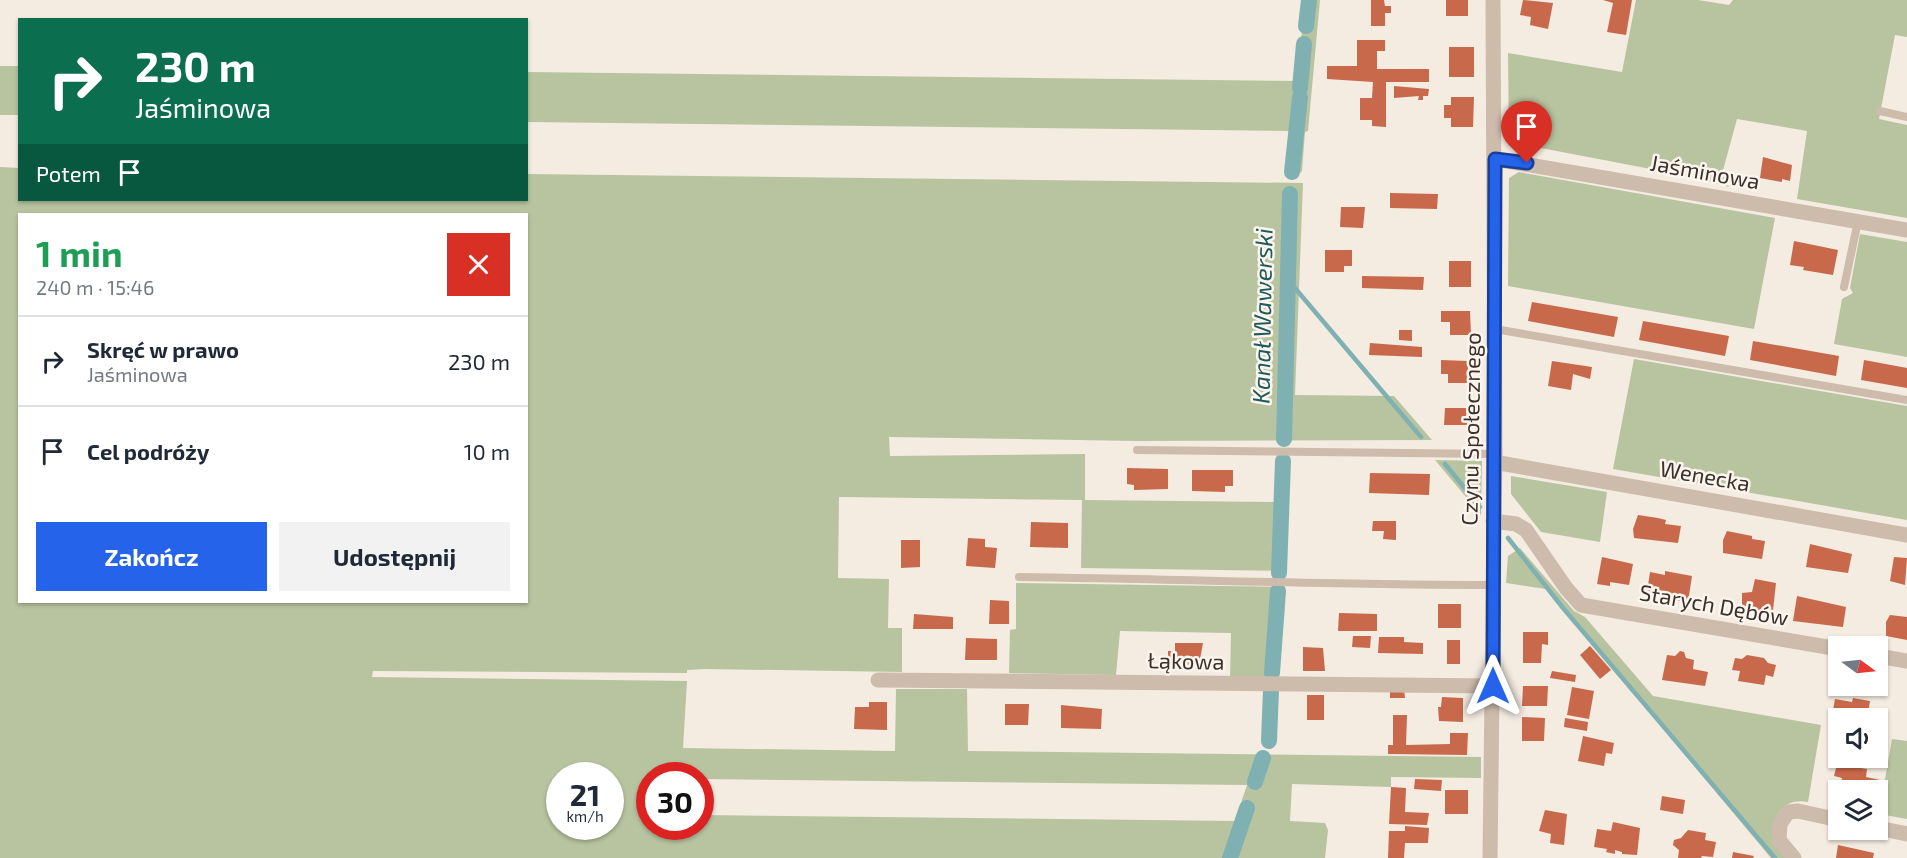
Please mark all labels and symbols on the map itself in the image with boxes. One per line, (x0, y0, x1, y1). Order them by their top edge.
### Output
pin (1501, 101, 1552, 163)
street label: Jaśminowa (1648, 149, 1762, 193)
water label: Kanał Wawerski (1245, 228, 1278, 404)
street label: Czynu Społecznego (1455, 332, 1485, 526)
street label: Wenecka (1658, 454, 1752, 496)
street label: Starych Dębów (1638, 578, 1791, 630)
north arrow (1828, 636, 1888, 696)
street label: Łąkowa (1147, 646, 1225, 674)
position arrow (1461, 654, 1525, 718)
speed limit sign: 30 (636, 762, 714, 840)

